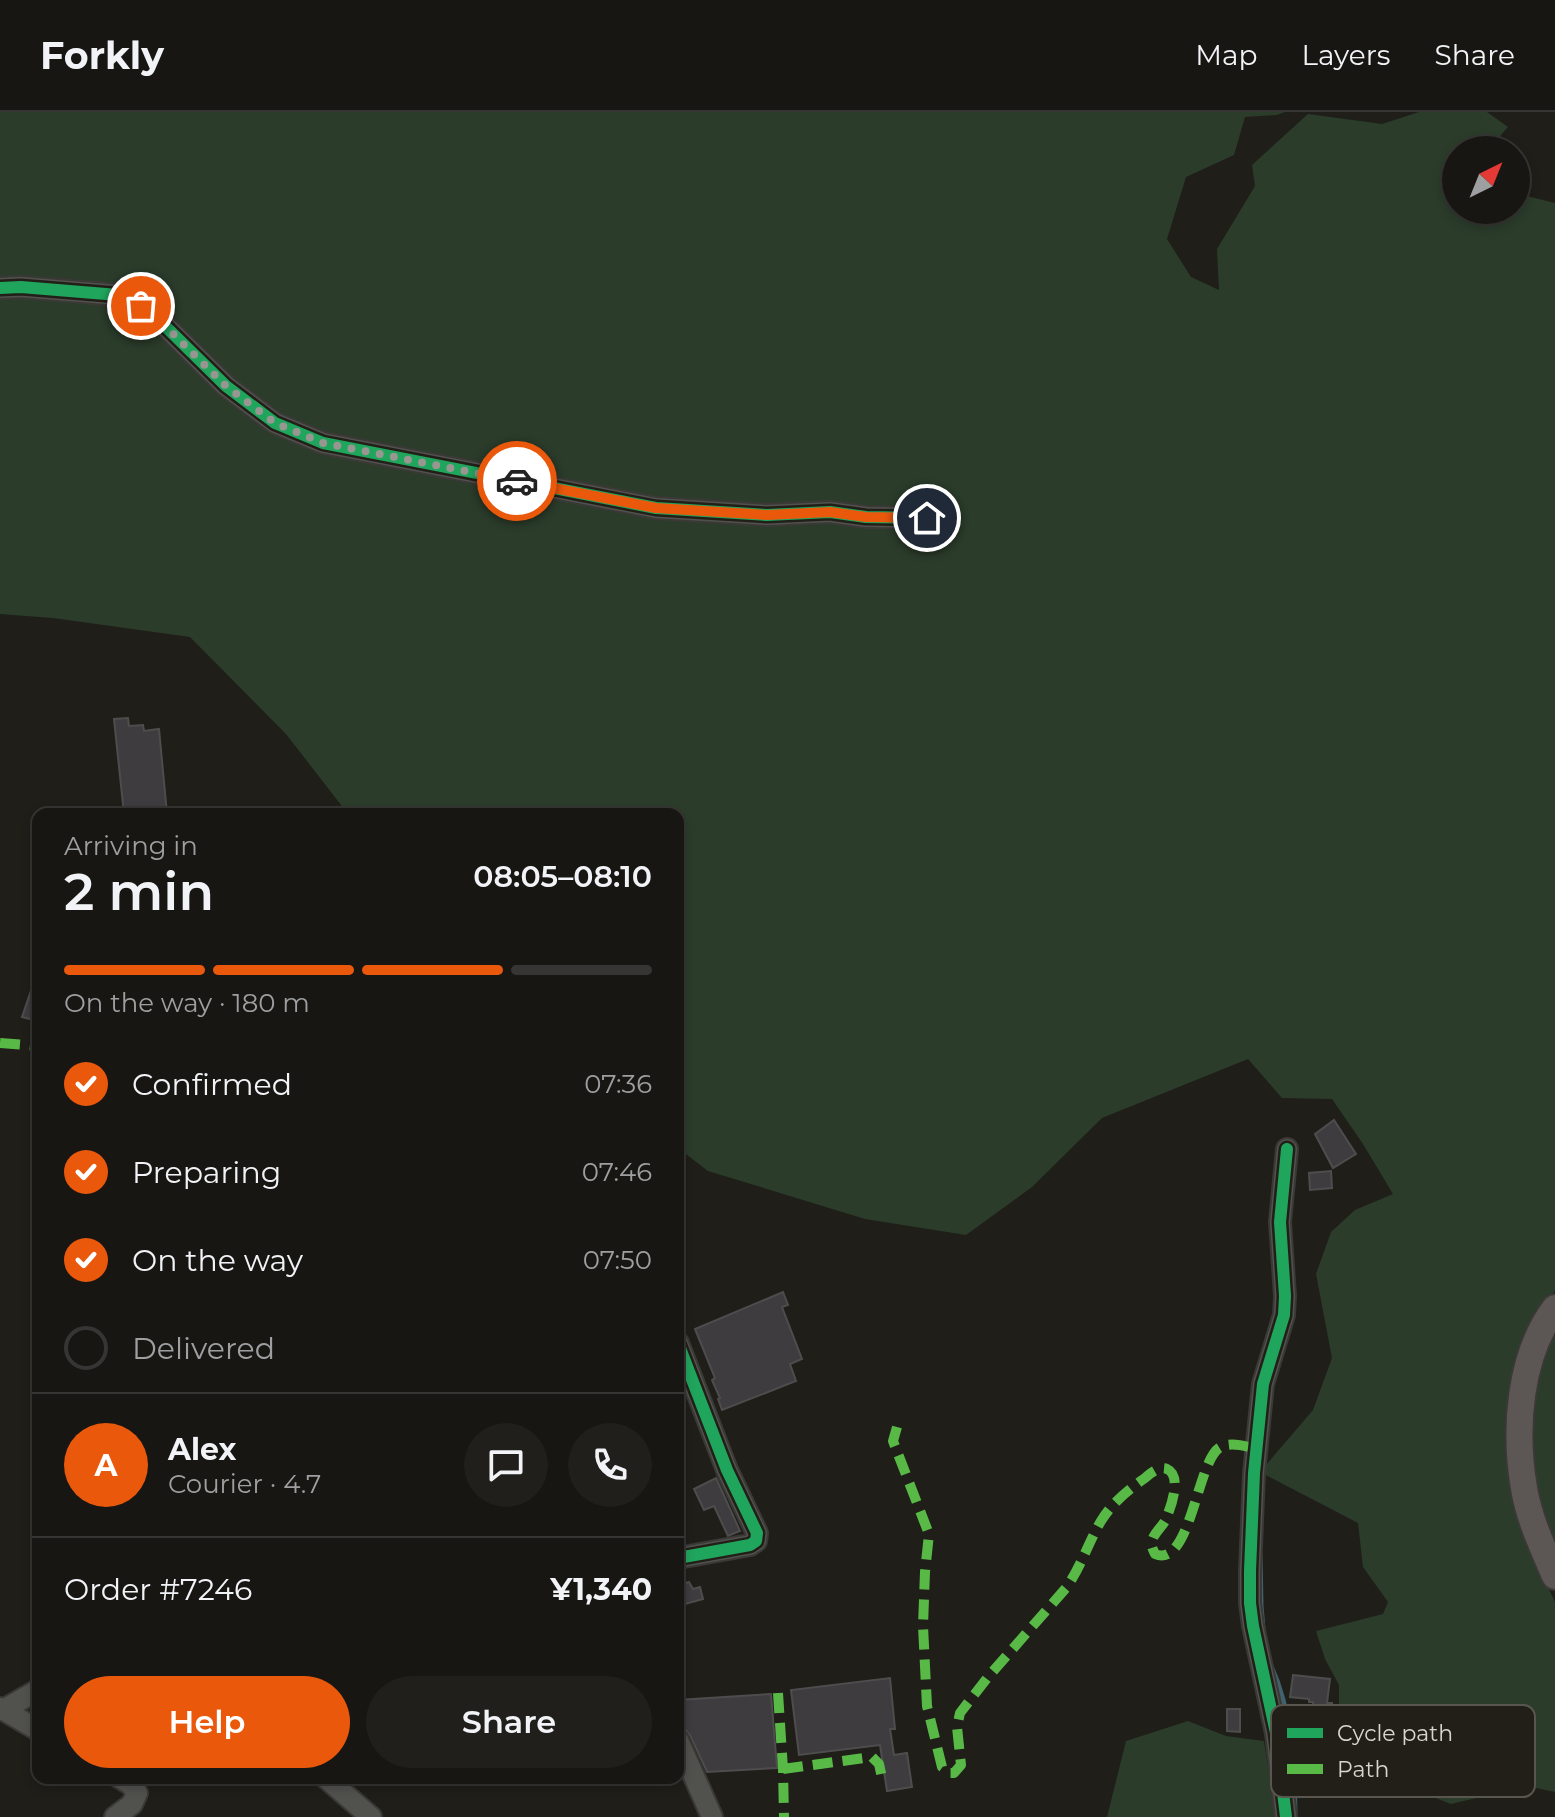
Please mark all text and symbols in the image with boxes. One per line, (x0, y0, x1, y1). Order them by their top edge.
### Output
text: Forkly (40, 32, 164, 79)
text: Map (1195, 38, 1258, 72)
text: Layers (1302, 38, 1391, 72)
text: Share (1435, 38, 1515, 72)
north arrow (1442, 136, 1530, 224)
map controls (1442, 136, 1530, 224)
pin (107, 272, 175, 340)
icon: bag (119, 284, 163, 328)
courier (477, 441, 557, 521)
icon: car (495, 459, 539, 503)
pin (893, 484, 961, 552)
icon: home (905, 496, 949, 540)
text: Arriving in (64, 830, 198, 862)
text: 08:05–08:10 (473, 858, 652, 895)
text: 2 min (64, 860, 214, 923)
text: On the way · 180 m (64, 987, 310, 1019)
icon: check (64, 1062, 108, 1106)
text: Confirmed (132, 1066, 292, 1103)
text: 07:36 (584, 1068, 652, 1100)
icon: check (64, 1150, 108, 1194)
text: Preparing (132, 1154, 281, 1191)
text: 07:46 (582, 1156, 652, 1188)
icon: check (64, 1238, 108, 1282)
text: On the way (132, 1242, 303, 1279)
text: 07:50 (583, 1244, 652, 1276)
text: Delivered (132, 1330, 275, 1367)
button: chat (464, 1423, 548, 1507)
button: phone (568, 1423, 652, 1507)
text: Alex (168, 1431, 236, 1468)
text: A (95, 1447, 117, 1484)
text: Courier · 4.7 (168, 1468, 321, 1500)
text: Order #7246 (64, 1571, 252, 1608)
text: ¥1,340 (550, 1571, 652, 1608)
button: Help (64, 1676, 350, 1768)
button: Share (366, 1676, 652, 1768)
legend (1271, 1705, 1535, 1797)
text: Cycle path (1337, 1720, 1453, 1747)
text: Path (1337, 1756, 1389, 1783)

